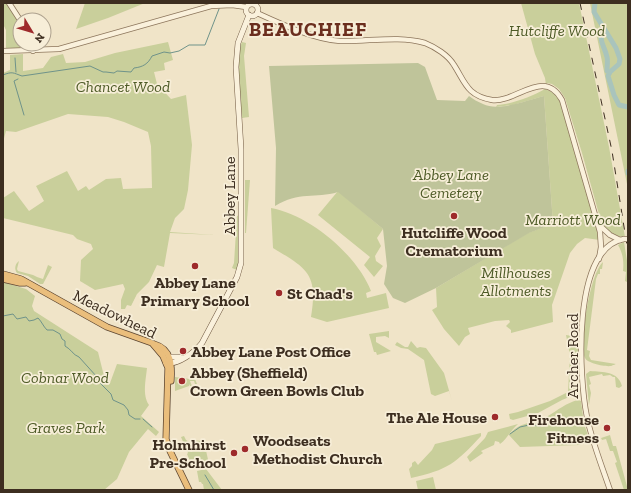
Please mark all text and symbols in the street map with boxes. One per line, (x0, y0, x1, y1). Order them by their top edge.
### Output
north arrow (12, 12, 52, 52)
district label: BEAUCHIEF (249, 17, 367, 41)
park label: Hutcliffe Wood (509, 21, 605, 40)
text: N (31, 31, 47, 46)
park label: Chancet Wood (76, 77, 170, 96)
street label: Abbey Lane (220, 156, 239, 236)
park label: Abbey Lane Cemetery (412, 165, 489, 202)
park label: Marriott Wood (525, 210, 621, 229)
marker: Hutcliffe Wood Crematorium (449, 211, 459, 221)
place label: Hutcliffe Wood Crematorium (401, 223, 507, 260)
marker: Abbey Lane Primary School (190, 261, 200, 271)
park label: Millhouses Allotments (479, 263, 552, 300)
place label: Abbey Lane Primary School (141, 273, 250, 310)
place label: St Chad's (287, 284, 353, 303)
street label: Meadowhead (70, 286, 160, 343)
marker: St Chad's (274, 288, 284, 298)
street label: Archer Road (563, 313, 582, 399)
place label: Abbey Lane Post Office (191, 342, 351, 361)
marker: Abbey Lane Post Office (178, 346, 188, 356)
place label: Abbey (Sheffield) Crown Green Bowls Club (190, 363, 364, 400)
park label: Cobnar Wood (21, 368, 109, 387)
marker: Abbey (Sheffield) Crown Green Bowls Club (177, 376, 187, 386)
place label: The Ale House (386, 408, 487, 427)
place label: Firehouse Fitness (528, 410, 599, 447)
marker: The Ale House (490, 412, 500, 422)
park label: Graves Park (27, 418, 105, 437)
marker: Firehouse Fitness (602, 423, 612, 433)
place label: Woodseats Methodist Church (253, 431, 383, 468)
place label: Holmhirst Pre-School (149, 435, 227, 472)
marker: Woodseats Methodist Church (240, 444, 250, 454)
marker: Holmhirst Pre-School (229, 448, 239, 458)

